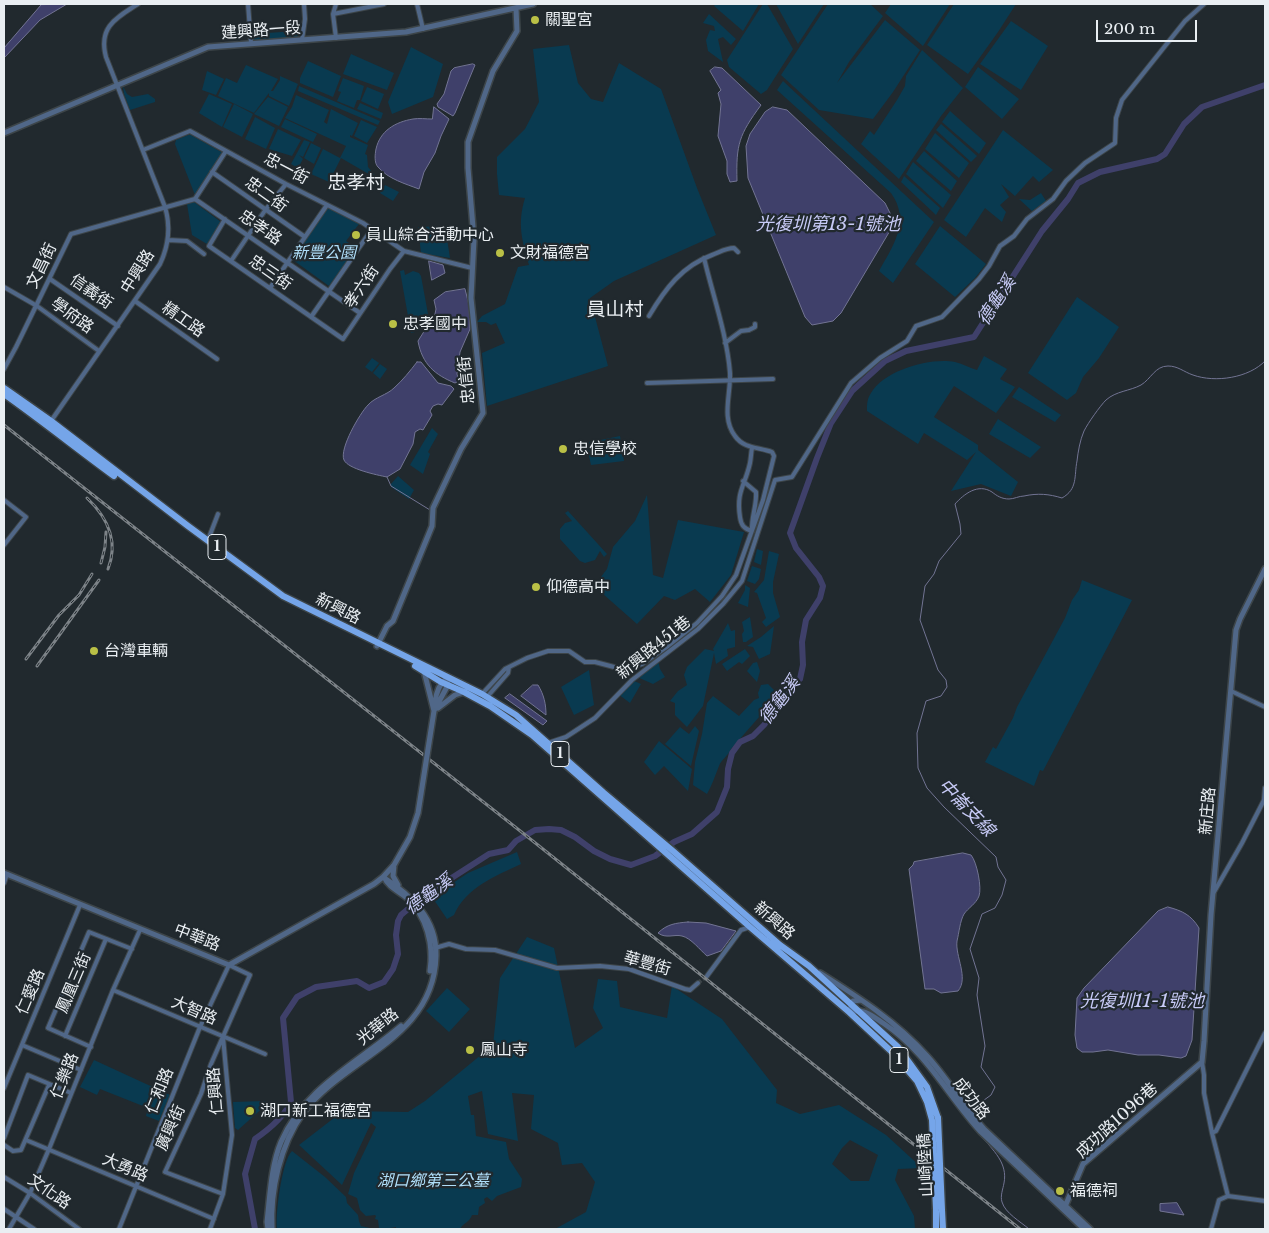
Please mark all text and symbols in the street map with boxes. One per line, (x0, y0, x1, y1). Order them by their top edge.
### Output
place label: 關聖宮 (545, 10, 593, 30)
scale bar (1099, 10, 1200, 42)
marker: 關聖宮 (529, 14, 541, 26)
street label: 建興路一段 (220, 19, 302, 43)
text: 200 m (1104, 19, 1155, 38)
street label: 忠一街 (260, 149, 312, 189)
street label: 忠二街 (241, 173, 291, 217)
district label: 忠孝村 (328, 173, 384, 195)
street label: 忠孝路 (235, 206, 285, 250)
water label: 光復圳第13-1號池 (756, 214, 900, 236)
place label: 員山綜合活動中心 (366, 225, 494, 245)
marker: 員山綜合活動中心 (350, 229, 362, 241)
street label: 文昌街 (23, 240, 61, 292)
park label: 新豐公園 (292, 243, 356, 263)
place label: 文財福德宮 (510, 243, 590, 263)
street label: 中興路 (117, 247, 159, 297)
marker: 文財福德宮 (494, 247, 506, 259)
street label: 忠三街 (245, 251, 295, 295)
street label: 孝六街 (341, 262, 383, 312)
street label: 信義街 (66, 270, 116, 314)
water label: 德龜溪 (973, 272, 1021, 330)
street label: 學府路 (47, 294, 97, 338)
street label: 精工路 (158, 298, 208, 342)
district label: 員山村 (587, 300, 643, 322)
place label: 忠孝國中 (403, 314, 467, 334)
marker: 忠孝國中 (387, 318, 399, 330)
street label: 忠信街 (455, 355, 479, 405)
place label: 忠信學校 (573, 439, 637, 459)
marker: 忠信學校 (557, 443, 569, 455)
road number: 1 (208, 534, 226, 560)
place label: 仰德高中 (546, 577, 610, 597)
marker: 仰德高中 (530, 581, 542, 593)
street label: 新興路 (312, 590, 364, 628)
street label: 新興路451巷 (613, 612, 695, 684)
place label: 台灣車輛 (104, 641, 168, 661)
marker: 台灣車輛 (88, 645, 100, 657)
water label: 德龜溪 (755, 673, 805, 729)
road number: 1 (551, 742, 569, 766)
water label: 中崙支線 (933, 775, 999, 841)
street label: 新庄路 (1196, 786, 1220, 836)
water label: 德龜溪 (401, 870, 457, 920)
street label: 新興路 (750, 898, 798, 944)
street label: 中華路 (171, 920, 223, 956)
street label: 華豐街 (621, 948, 673, 980)
street label: 鳳凰三街 (53, 950, 95, 1016)
street label: 仁愛路 (13, 966, 49, 1018)
water label: 光復圳11-1號池 (1080, 991, 1204, 1013)
street label: 大智路 (168, 993, 220, 1029)
street label: 光華路 (353, 1004, 403, 1050)
place label: 鳳山寺 (480, 1040, 528, 1060)
marker: 鳳山寺 (464, 1044, 476, 1056)
road number: 1 (890, 1048, 908, 1072)
street label: 仁樂路 (47, 1050, 83, 1102)
street label: 仁和路 (142, 1065, 178, 1117)
street label: 仁興路 (204, 1066, 228, 1116)
street label: 成功路 (949, 1074, 993, 1124)
street label: 成功路1096巷 (1072, 1079, 1162, 1163)
place label: 湖口新工福德宮 (260, 1101, 372, 1121)
street label: 廣興街 (152, 1102, 190, 1154)
marker: 湖口新工福德宮 (244, 1105, 256, 1117)
street label: 山崎陸橋 (915, 1133, 937, 1197)
street label: 大勇路 (99, 1150, 151, 1186)
street label: 文化路 (24, 1170, 74, 1214)
park label: 湖口鄉第三公墓 (377, 1171, 489, 1191)
place label: 福德祠 (1070, 1181, 1118, 1201)
marker: 福德祠 (1054, 1185, 1066, 1197)

